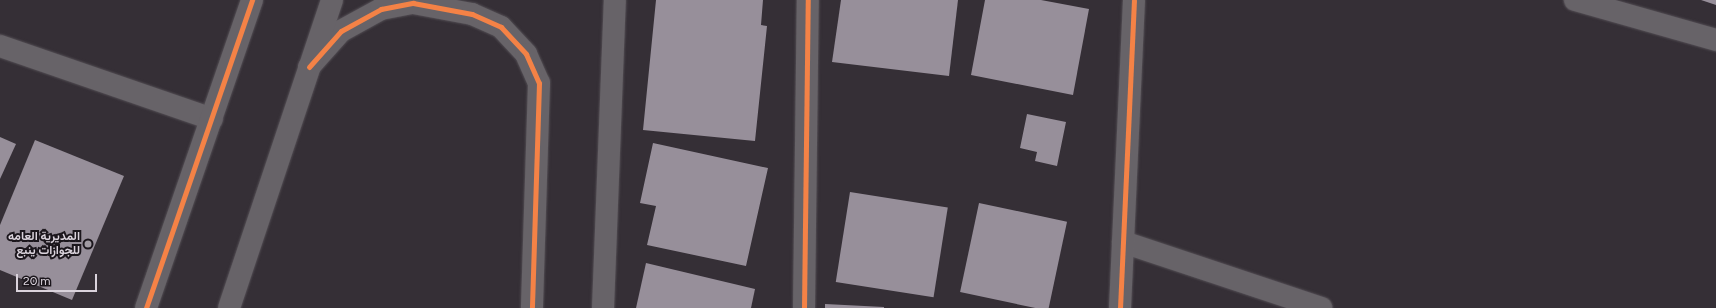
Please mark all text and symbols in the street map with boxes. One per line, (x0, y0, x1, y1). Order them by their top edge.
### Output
place label: المديرية العامه للجوازات ينبع (8, 230, 80, 258)
marker: المديرية العامه للجوازات ينبع (83, 239, 93, 249)
scale bar (18, 266, 99, 292)
text: 20 m (23, 274, 51, 288)

